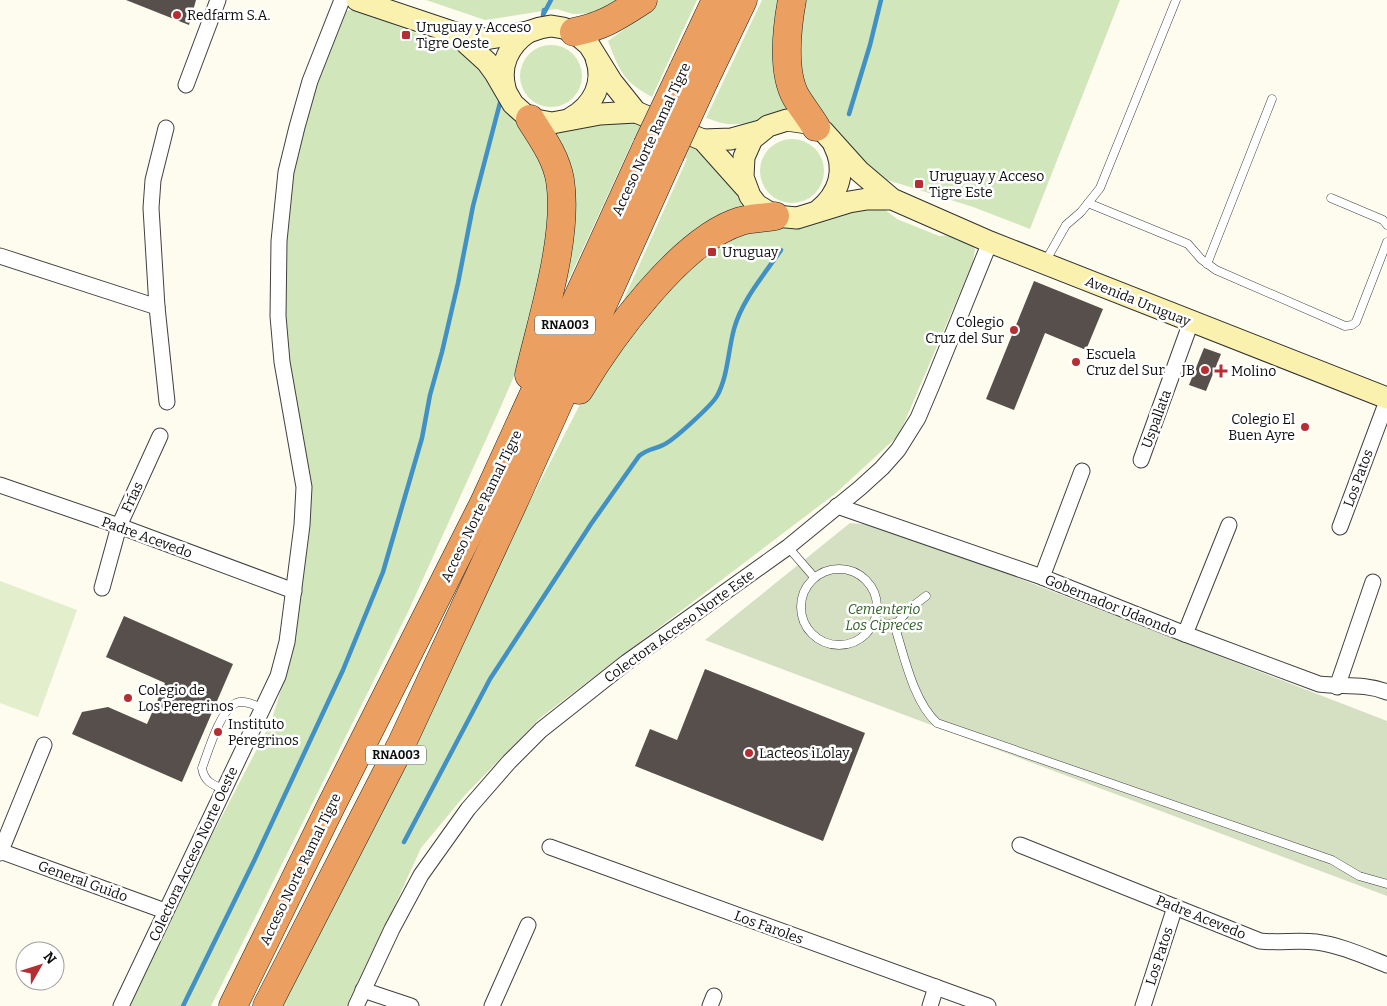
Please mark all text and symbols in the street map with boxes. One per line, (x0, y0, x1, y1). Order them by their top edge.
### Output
place label: Redfarm S.A. (187, 7, 271, 24)
marker: Redfarm S.A. (171, 9, 183, 21)
place label: Uruguay y Acceso Tigre Oeste (416, 19, 531, 52)
marker: Uruguay y Acceso Tigre Oeste (400, 29, 412, 41)
street label: Acceso Norte Ramal Tigre (609, 60, 694, 218)
place label: Uruguay y Acceso Tigre Este (929, 168, 1044, 201)
marker: Uruguay y Acceso Tigre Este (913, 178, 925, 190)
place label: Uruguay (722, 244, 779, 261)
marker: Uruguay (706, 246, 718, 258)
street label: Avenida Uruguay (1083, 273, 1193, 331)
place label: Colegio Cruz del Sur (925, 314, 1004, 347)
road number: RNA003 (535, 316, 595, 334)
marker: Colegio Cruz del Sur (1008, 324, 1020, 336)
place label: Escuela Cruz del Sur (1086, 346, 1165, 379)
marker: Escuela Cruz del Sur (1070, 356, 1082, 368)
place label: JB (1180, 362, 1195, 379)
place label: Molino (1231, 363, 1276, 380)
marker: JB (1199, 364, 1211, 376)
marker: Molino (1215, 365, 1227, 377)
street label: Uspallata (1138, 387, 1175, 451)
place label: Colegio El Buen Ayre (1228, 411, 1295, 444)
marker: Colegio El Buen Ayre (1299, 421, 1311, 433)
street label: Acceso Norte Ramal Tigre (437, 428, 526, 585)
street label: Los Patos (1340, 447, 1377, 509)
street label: Frías (118, 479, 147, 515)
street label: Padre Acevedo (99, 513, 195, 562)
street label: Colectora Acceso Norte Este (601, 566, 758, 687)
street label: Gobernador Udaondo (1042, 571, 1180, 640)
park label: Cementerio Los Cipreces (845, 601, 923, 634)
place label: Colegio de Los Peregrinos (138, 682, 234, 715)
marker: Colegio de Los Peregrinos (122, 692, 134, 704)
place label: Instituto Peregrinos (228, 716, 299, 749)
marker: Instituto Peregrinos (212, 726, 224, 738)
place label: Lacteos iLolay (759, 745, 850, 762)
road number: RNA003 (366, 746, 426, 764)
marker: Lacteos iLolay (743, 747, 755, 759)
street label: Colectora Acceso Norte Oeste (145, 764, 241, 944)
street label: Acceso Norte Ramal Tigre (256, 791, 345, 948)
street label: General Guido (36, 857, 130, 906)
street label: Padre Acevedo (1153, 892, 1248, 943)
street label: Los Faroles (732, 907, 806, 948)
street label: Los Patos (1142, 925, 1177, 987)
north arrow (15, 941, 65, 991)
text: N (40, 949, 60, 968)

